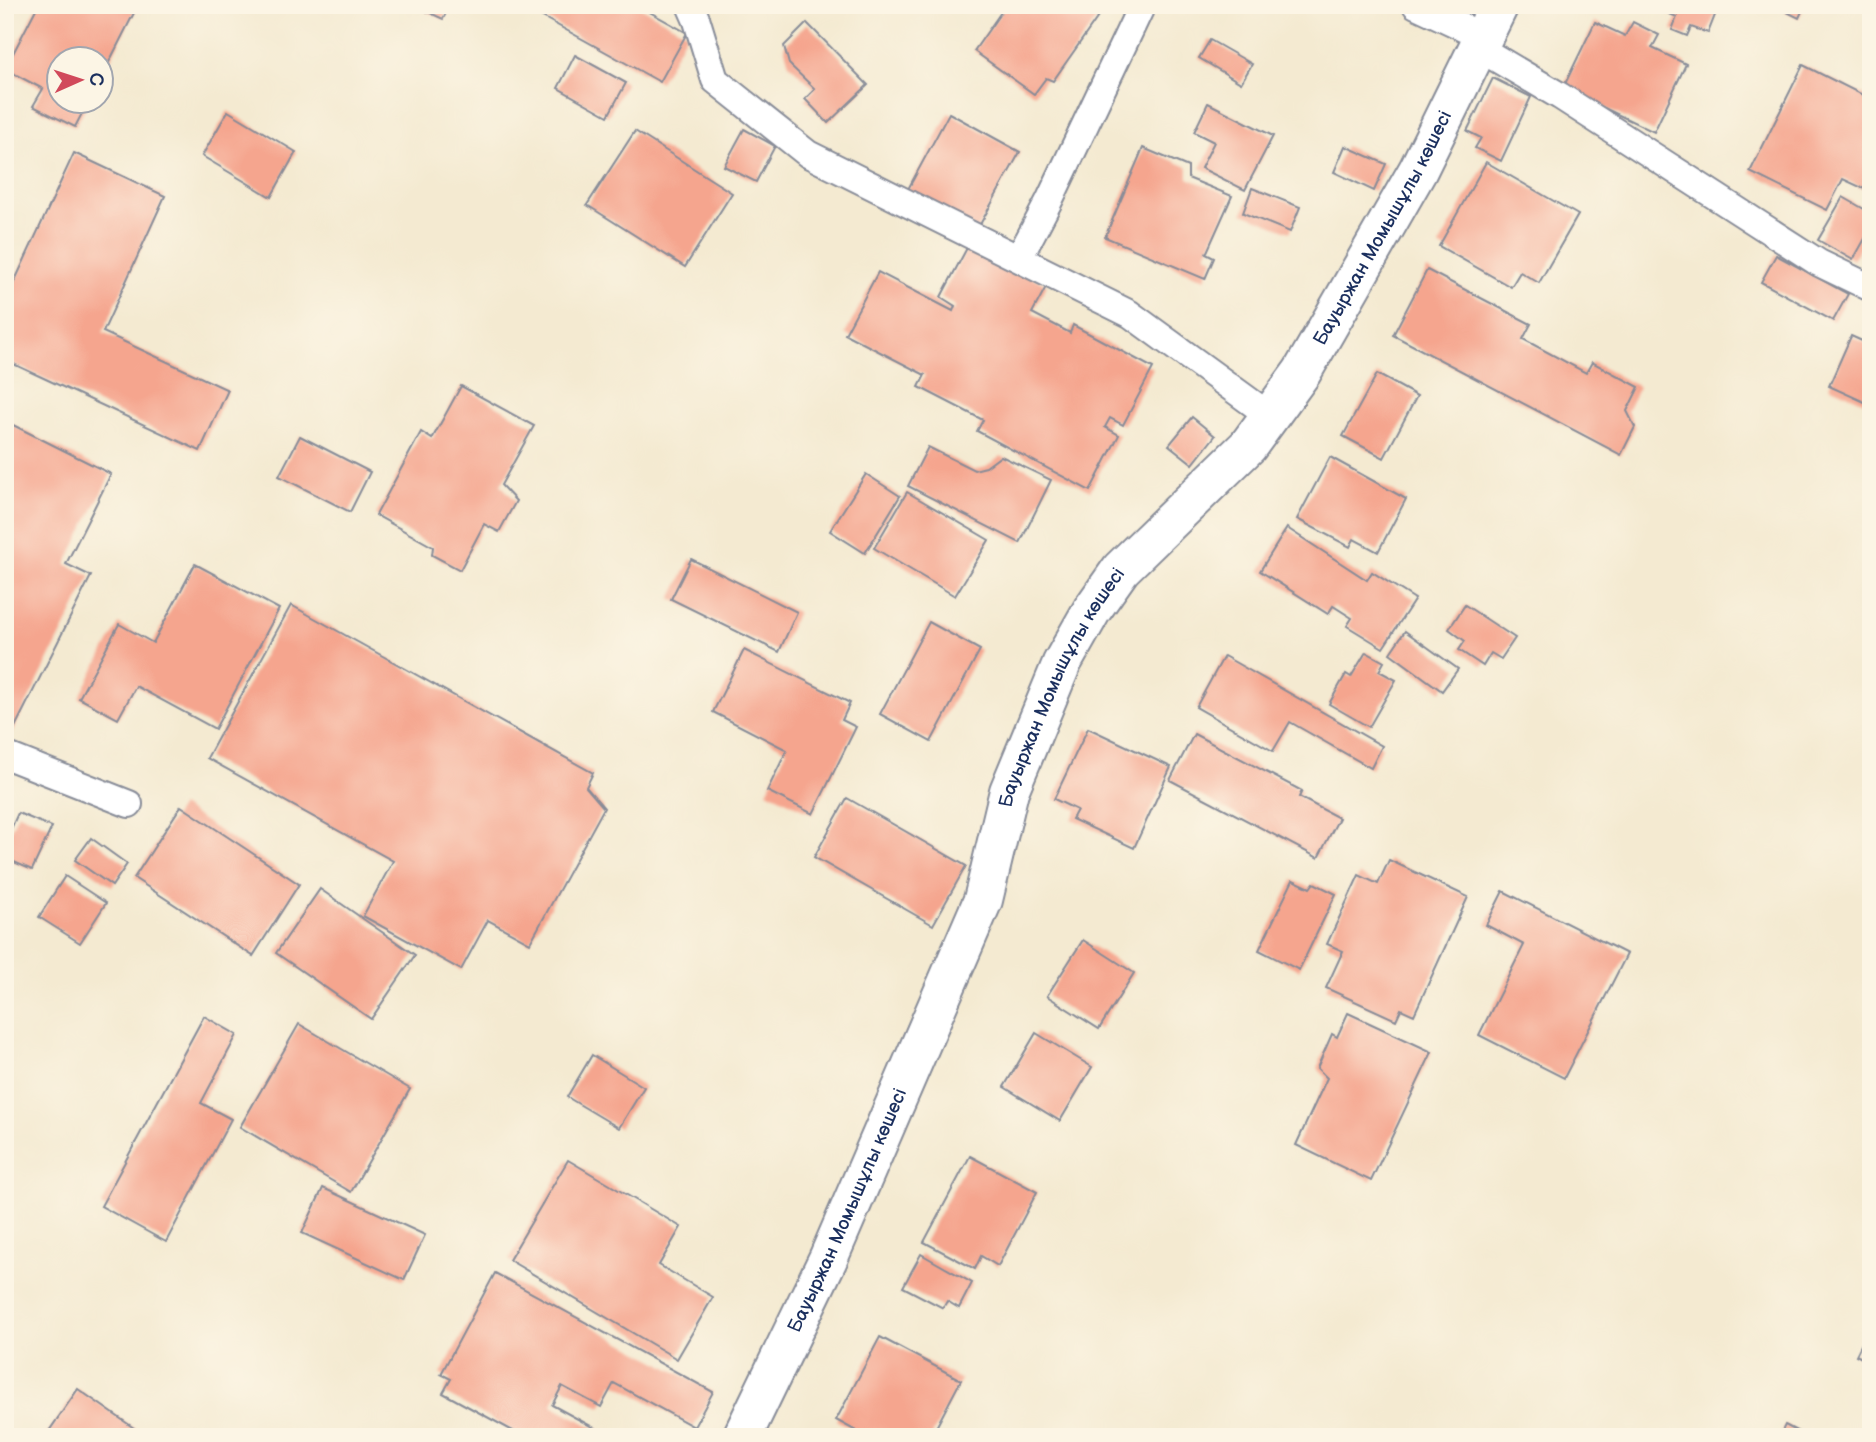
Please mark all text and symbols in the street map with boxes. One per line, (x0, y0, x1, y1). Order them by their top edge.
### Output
north arrow (46, 46, 116, 116)
text: С (84, 72, 107, 86)
street label: Бауыржан Момышұлы көшесі (1308, 107, 1457, 349)
street label: Бауыржан Момышұлы көшесі (994, 563, 1130, 809)
street label: Бауыржан Момышұлы көшесі (783, 1085, 912, 1336)

